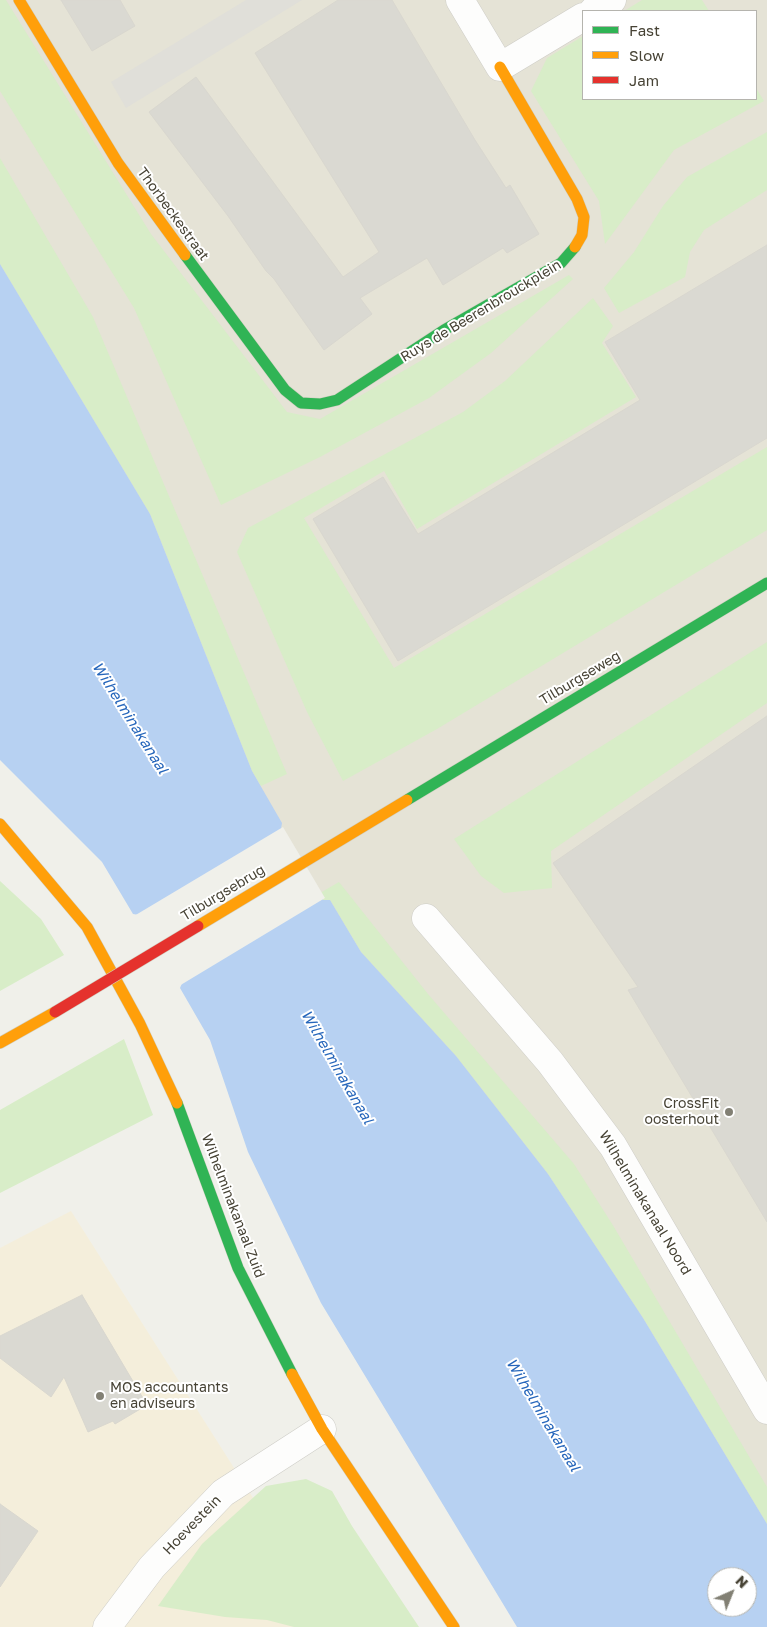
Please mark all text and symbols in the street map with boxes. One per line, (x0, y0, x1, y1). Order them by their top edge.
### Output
legend (582, 10, 757, 100)
text: Fast (629, 21, 660, 39)
text: Slow (629, 46, 664, 64)
text: Jam (629, 71, 659, 89)
street label: Thorbeckestraat (134, 164, 212, 264)
street label: Ruys de Beerenbrouckplein (398, 256, 564, 366)
street label: Tilburgseweg (537, 647, 623, 709)
water label: Wilhelminakanaal (88, 659, 172, 777)
street label: Tilburgsebrug (178, 861, 268, 925)
water label: Wilhelminakanaal (297, 1007, 377, 1127)
place label: CrossFit oosterhout (645, 1096, 719, 1128)
marker: CrossFit oosterhout (723, 1106, 735, 1118)
street label: Wilhelminakanaal Noord (595, 1128, 695, 1278)
street label: Wilhelminakanaal Zuid (198, 1132, 268, 1280)
water label: Wilhelminakanaal (502, 1355, 584, 1475)
place label: MOS accountants en adviseurs (110, 1380, 228, 1412)
marker: MOS accountants en adviseurs (94, 1390, 106, 1402)
street label: Hoevestein (160, 1492, 224, 1558)
north arrow (707, 1567, 757, 1617)
text: N (732, 1572, 752, 1591)

